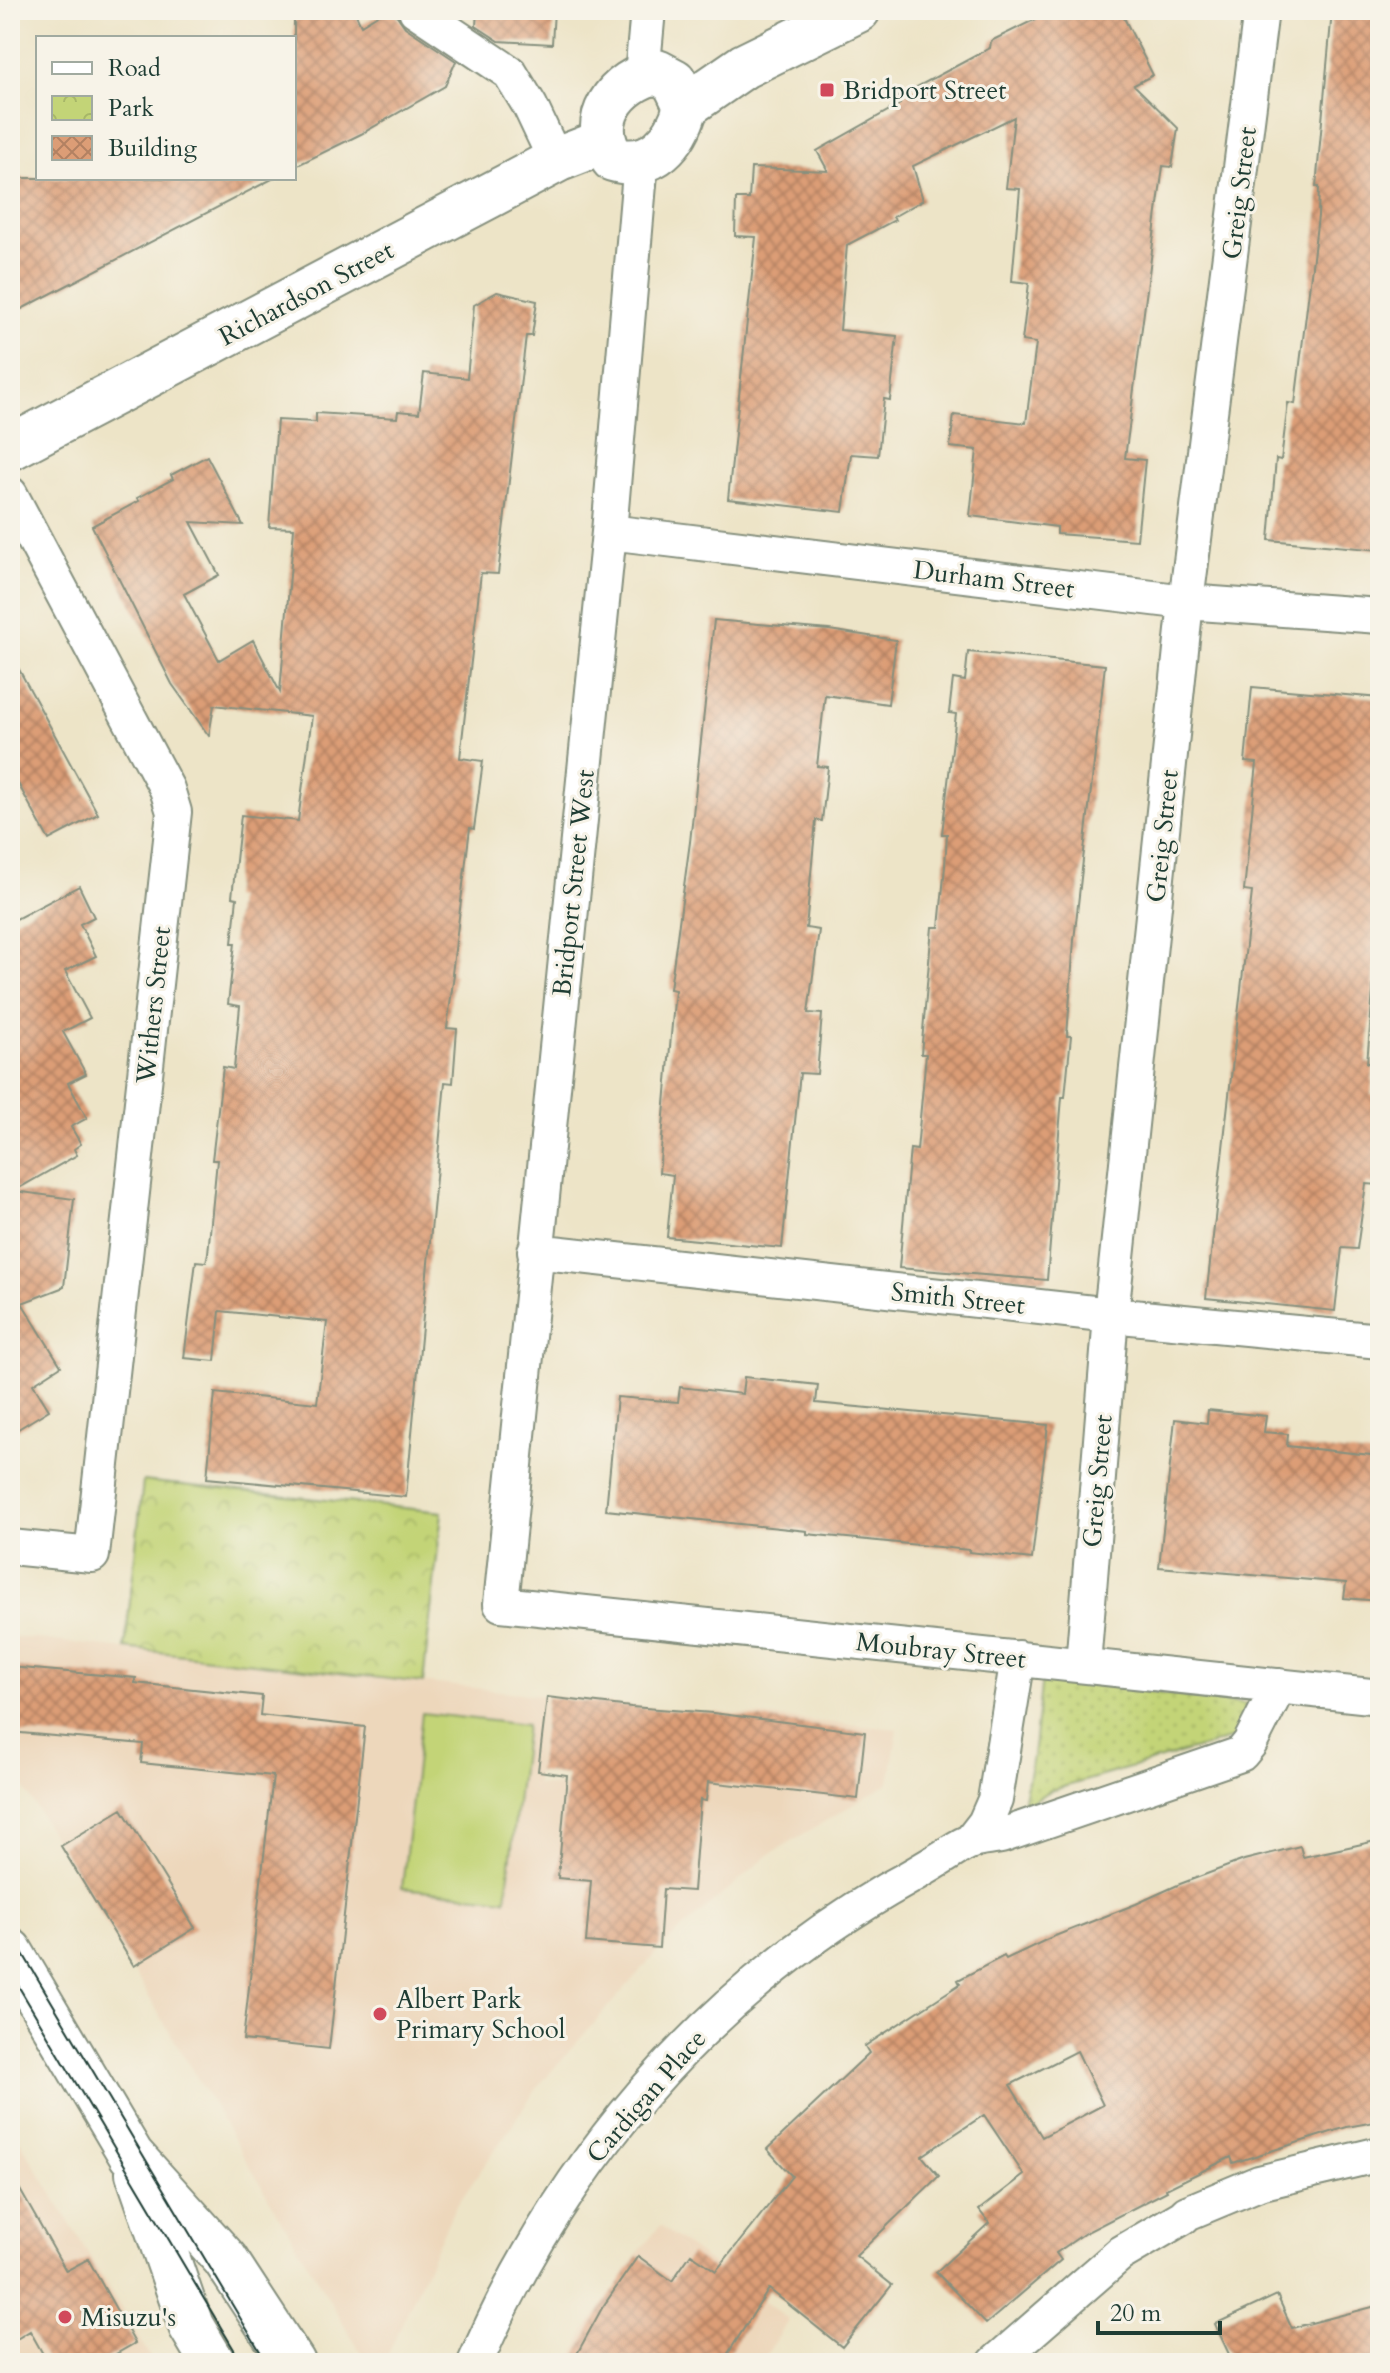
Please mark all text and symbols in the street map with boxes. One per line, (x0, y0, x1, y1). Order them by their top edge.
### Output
legend (36, 36, 296, 180)
text: Road (108, 52, 161, 85)
place label: Bridport Street (843, 73, 1006, 108)
marker: Bridport Street (818, 81, 836, 99)
text: Park (108, 92, 154, 125)
street label: Greig Street (1214, 125, 1265, 261)
text: Building (108, 132, 198, 165)
street label: Richardson Street (213, 233, 400, 354)
street label: Durham Street (911, 552, 1076, 607)
street label: Bridport Street West (544, 768, 603, 998)
street label: Greig Street (1138, 768, 1187, 904)
street label: Withers Street (128, 925, 179, 1086)
street label: Smith Street (889, 1274, 1027, 1323)
street label: Greig Street (1074, 1413, 1121, 1549)
street label: Moubray Street (854, 1624, 1028, 1677)
place label: Albert Park Primary School (396, 1982, 566, 2047)
marker: Albert Park Primary School (371, 2005, 389, 2023)
street label: Cardigan Place (579, 2022, 714, 2171)
scale bar (1098, 2285, 1220, 2335)
text: 20 m (1110, 2297, 1162, 2330)
place label: Misuzu's (81, 2300, 176, 2335)
marker: Misuzu's (56, 2308, 74, 2326)

